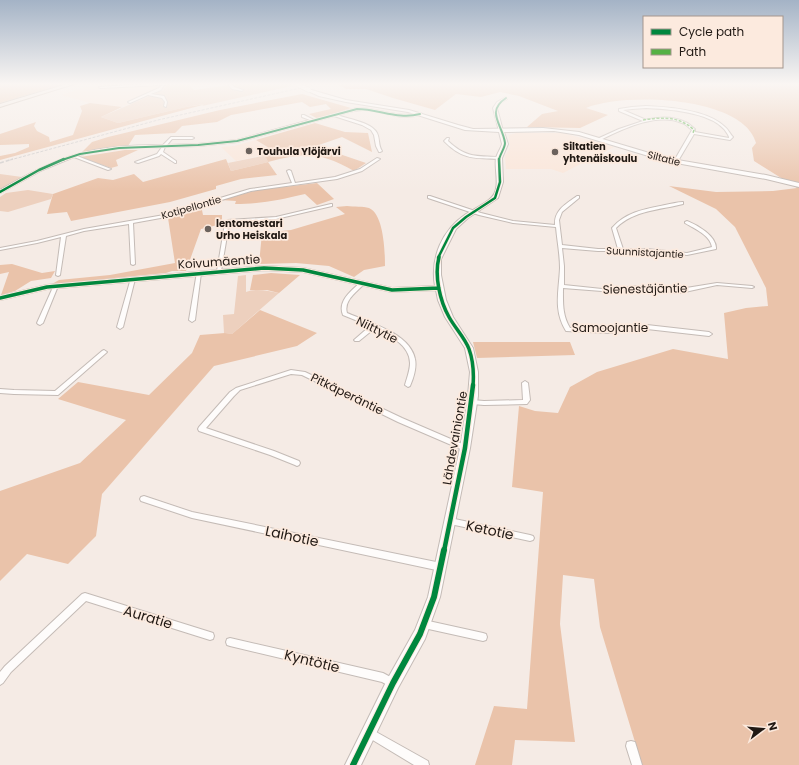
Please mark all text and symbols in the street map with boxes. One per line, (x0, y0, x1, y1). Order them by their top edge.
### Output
legend (643, 16, 783, 68)
text: Cycle path (679, 23, 744, 40)
text: Path (679, 43, 706, 60)
place label: Siltatien yhtenäiskoulu (562, 139, 638, 166)
place label: Touhula Ylöjärvi (257, 144, 341, 159)
marker: Touhula Ylöjärvi (244, 146, 254, 156)
marker: Siltatien yhtenäiskoulu (550, 147, 560, 157)
street label: Siltatie (646, 147, 682, 170)
street label: Kotipellontie (160, 192, 223, 223)
place label: lentomestari Urho Heiskala (216, 216, 287, 243)
marker: lentomestari Urho Heiskala (203, 224, 213, 234)
street label: Suunnistajantie (606, 243, 684, 262)
street label: Koivumäentie (177, 250, 261, 273)
street label: Sienestäjäntie (602, 279, 688, 298)
street label: Niittytie (354, 312, 401, 347)
street label: Samoojantie (572, 319, 648, 336)
street label: Pitkäperäntie (308, 369, 387, 419)
street label: Lähdevainiontie (438, 390, 471, 486)
street label: Ketotie (464, 515, 516, 545)
street label: Laihotie (263, 521, 321, 551)
street label: Auratie (121, 600, 175, 634)
street label: Kyntötie (282, 644, 342, 678)
north arrow (743, 709, 783, 749)
text: N (764, 720, 781, 732)

